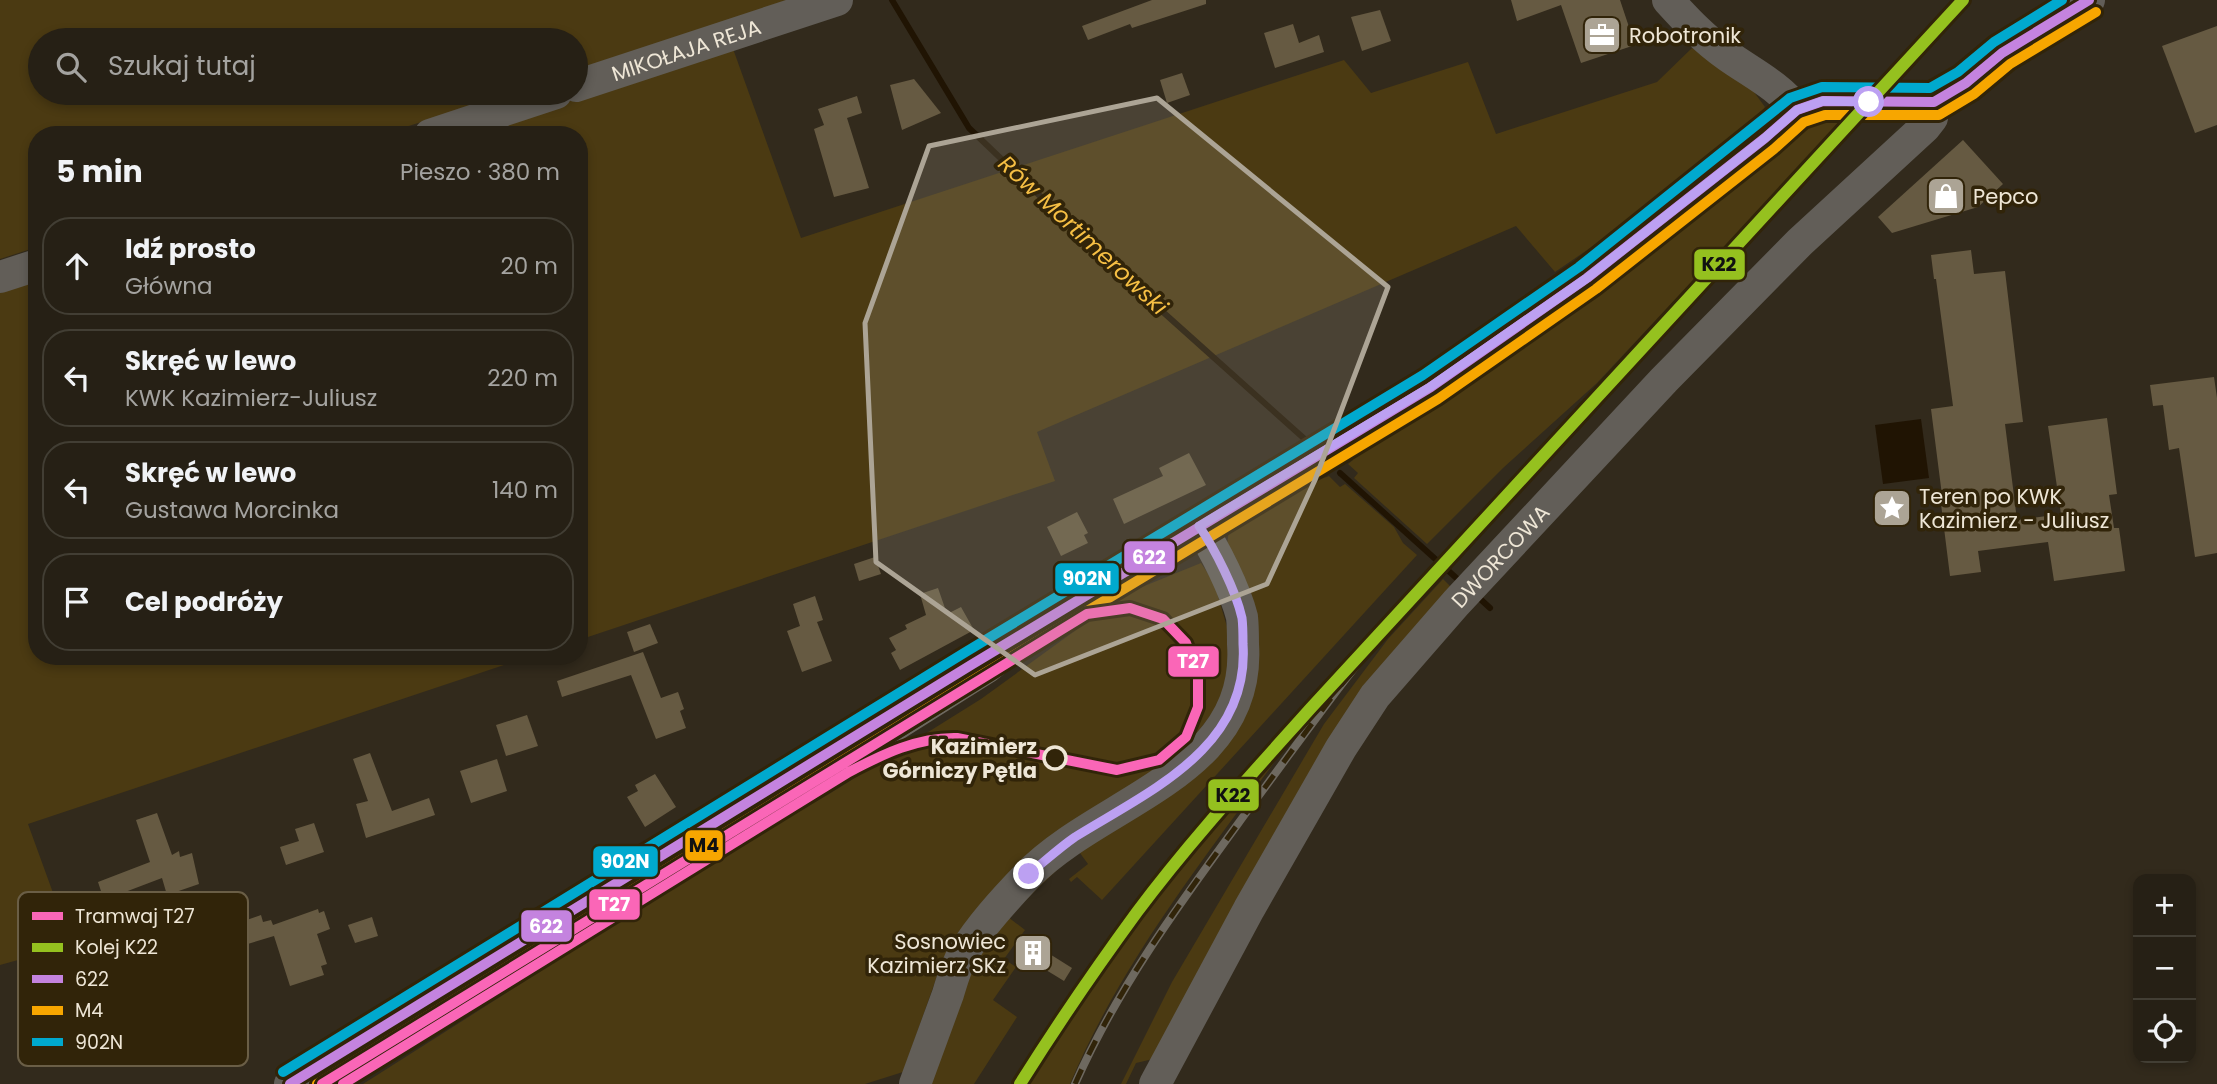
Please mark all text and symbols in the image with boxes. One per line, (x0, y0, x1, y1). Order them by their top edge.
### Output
street label: MIKOŁAJA REJA (608, 12, 765, 88)
office icon: Robotronik (1581, 14, 1623, 56)
place label: Robotronik (1629, 21, 1741, 50)
search box (28, 28, 588, 105)
icon: search (52, 48, 90, 86)
text: Szukaj tutaj (108, 48, 256, 84)
route start (1853, 86, 1884, 117)
water label: Rów Mortimerowski (991, 148, 1175, 322)
text: 5 min (56, 150, 143, 193)
text: Pieszo · 380 m (400, 156, 560, 188)
shop icon: Pepco (1925, 175, 1967, 217)
place label: Pepco (1973, 182, 2039, 211)
text: Idź prosto (125, 231, 256, 267)
icon: ahead (58, 247, 96, 285)
line badge: K22 (1693, 248, 1746, 281)
text: 20 m (500, 250, 558, 282)
text: K22 (1702, 251, 1737, 278)
text: Główna (125, 270, 213, 302)
text: Skręć w lewo (125, 343, 296, 379)
icon: left (58, 359, 96, 397)
text: 220 m (487, 362, 558, 394)
text: KWK Kazimierz-Juliusz (125, 382, 377, 414)
text: Skręć w lewo (125, 455, 296, 491)
icon: left (58, 471, 96, 509)
text: 140 m (492, 474, 558, 506)
place label: Teren po KWK Kazimierz - Juliusz (1919, 482, 2109, 535)
place icon: Teren po KWK Kazimierz - Juliusz (1871, 487, 1913, 529)
text: Gustawa Morcinka (125, 494, 339, 526)
street label: DWORCOWA (1444, 498, 1556, 614)
line badge: 622 (1123, 540, 1176, 574)
text: 622 (1132, 544, 1166, 571)
line badge: 902N (1054, 562, 1120, 595)
text: 902N (1062, 565, 1112, 592)
icon: arrive (58, 583, 96, 621)
text: Cel podróży (125, 584, 283, 620)
line badge: T27 (1167, 645, 1220, 678)
text: T27 (1177, 648, 1209, 675)
place label: Kazimierz Górniczy Pętla (882, 732, 1037, 785)
marker: Kazimierz Górniczy Pętla (1043, 746, 1067, 770)
line badge: K22 (1207, 778, 1260, 812)
text: K22 (1216, 782, 1251, 809)
line badge: M4 (684, 829, 724, 862)
text: M4 (689, 832, 719, 859)
line badge: 902N (592, 845, 659, 878)
text: 902N (600, 848, 650, 875)
route end (1013, 858, 1044, 889)
map controls (2133, 874, 2196, 1063)
button: + (2133, 874, 2196, 937)
line badge: T27 (588, 888, 641, 921)
text: T27 (598, 891, 630, 918)
legend (18, 892, 248, 1066)
text: Tramwaj T27 (75, 903, 195, 930)
line badge: 622 (520, 909, 573, 943)
text: 622 (529, 913, 563, 940)
place label: Sosnowiec Kazimierz SKz (867, 927, 1006, 980)
building icon: Sosnowiec Kazimierz SKz (1012, 932, 1054, 974)
text: Kolej K22 (75, 934, 158, 961)
button: − (2133, 937, 2196, 1000)
text: 622 (75, 966, 109, 993)
text: M4 (75, 997, 103, 1024)
button: locate (2133, 1000, 2196, 1063)
text: 902N (75, 1029, 123, 1056)

